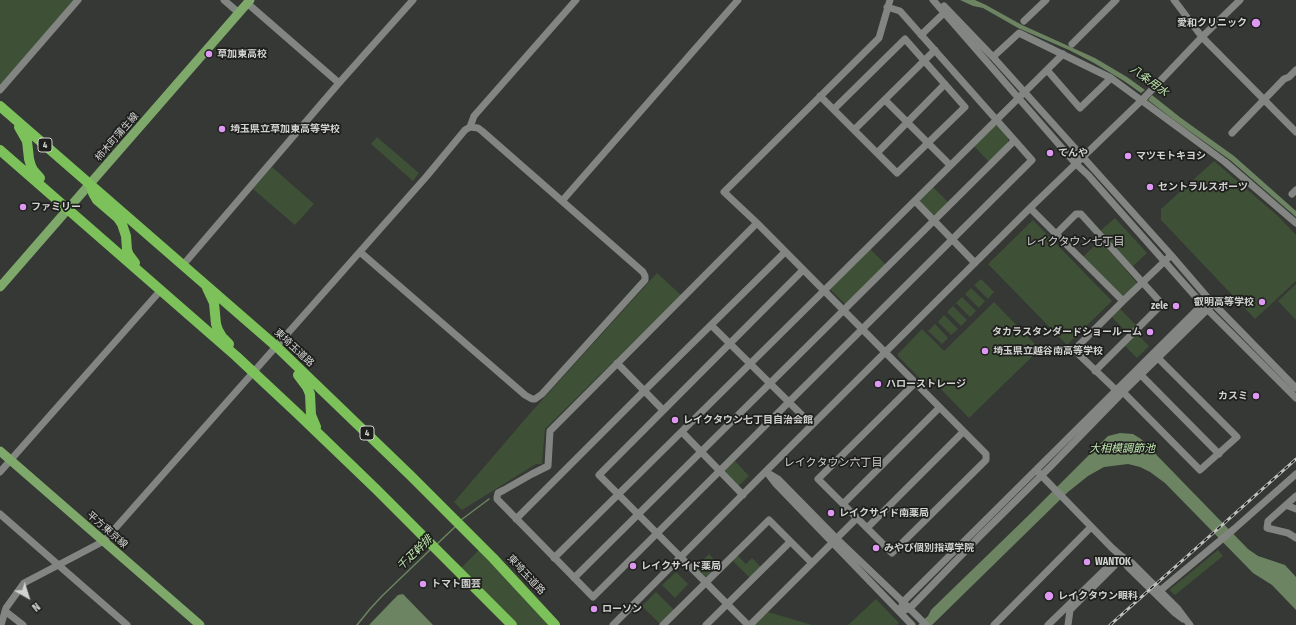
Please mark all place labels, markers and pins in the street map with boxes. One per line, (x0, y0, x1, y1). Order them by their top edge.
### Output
place label: 愛和クリニック (1177, 17, 1247, 29)
marker: 愛和クリニック (1250, 17, 1262, 29)
place label: 草加東高校 (217, 48, 267, 60)
marker: 草加東高校 (204, 49, 214, 59)
place label: 埼玉県立草加東高等学校 (230, 123, 340, 135)
marker: 埼玉県立草加東高等学校 (217, 124, 227, 134)
place label: てんや (1058, 147, 1088, 159)
marker: てんや (1045, 148, 1055, 158)
place label: マツモトキヨシ (1136, 150, 1206, 162)
marker: マツモトキヨシ (1123, 151, 1133, 161)
place label: セントラルスポーツ (1158, 181, 1248, 193)
marker: セントラルスポーツ (1145, 182, 1155, 192)
place label: ファミリー (31, 201, 81, 213)
marker: ファミリー (18, 202, 28, 212)
place label: 叡明高等学校 (1194, 296, 1254, 308)
marker: 叡明高等学校 (1257, 297, 1267, 307)
place label: zele (1151, 300, 1168, 312)
marker: zele (1171, 301, 1181, 311)
place label: タカラスタンダードショールーム (992, 326, 1142, 338)
marker: タカラスタンダードショールーム (1145, 327, 1155, 337)
place label: 埼玉県立越谷南高等学校 (993, 345, 1103, 357)
marker: 埼玉県立越谷南高等学校 (980, 346, 990, 356)
place label: ハローストレージ (886, 378, 966, 390)
marker: ハローストレージ (873, 379, 883, 389)
place label: カスミ (1218, 390, 1248, 402)
marker: カスミ (1251, 391, 1261, 401)
place label: レイクタウン七丁目自治会館 (683, 414, 813, 426)
marker: レイクタウン七丁目自治会館 (670, 415, 680, 425)
place label: レイクサイド南薬局 (839, 507, 929, 519)
marker: レイクサイド南薬局 (826, 508, 836, 518)
place label: みやび個別指導学院 (884, 542, 974, 554)
marker: みやび個別指導学院 (871, 543, 881, 553)
place label: WANTOK (1095, 556, 1131, 568)
marker: WANTOK (1082, 557, 1092, 567)
place label: レイクサイド薬局 (641, 560, 721, 572)
marker: レイクサイド薬局 (628, 561, 638, 571)
place label: トマト園芸 (431, 578, 481, 590)
marker: トマト園芸 (418, 579, 428, 589)
marker: レイクタウン眼科 (1043, 590, 1055, 602)
place label: レイクタウン眼科 (1058, 590, 1138, 602)
place label: ローソン (602, 603, 642, 615)
marker: ローソン (589, 604, 599, 614)

